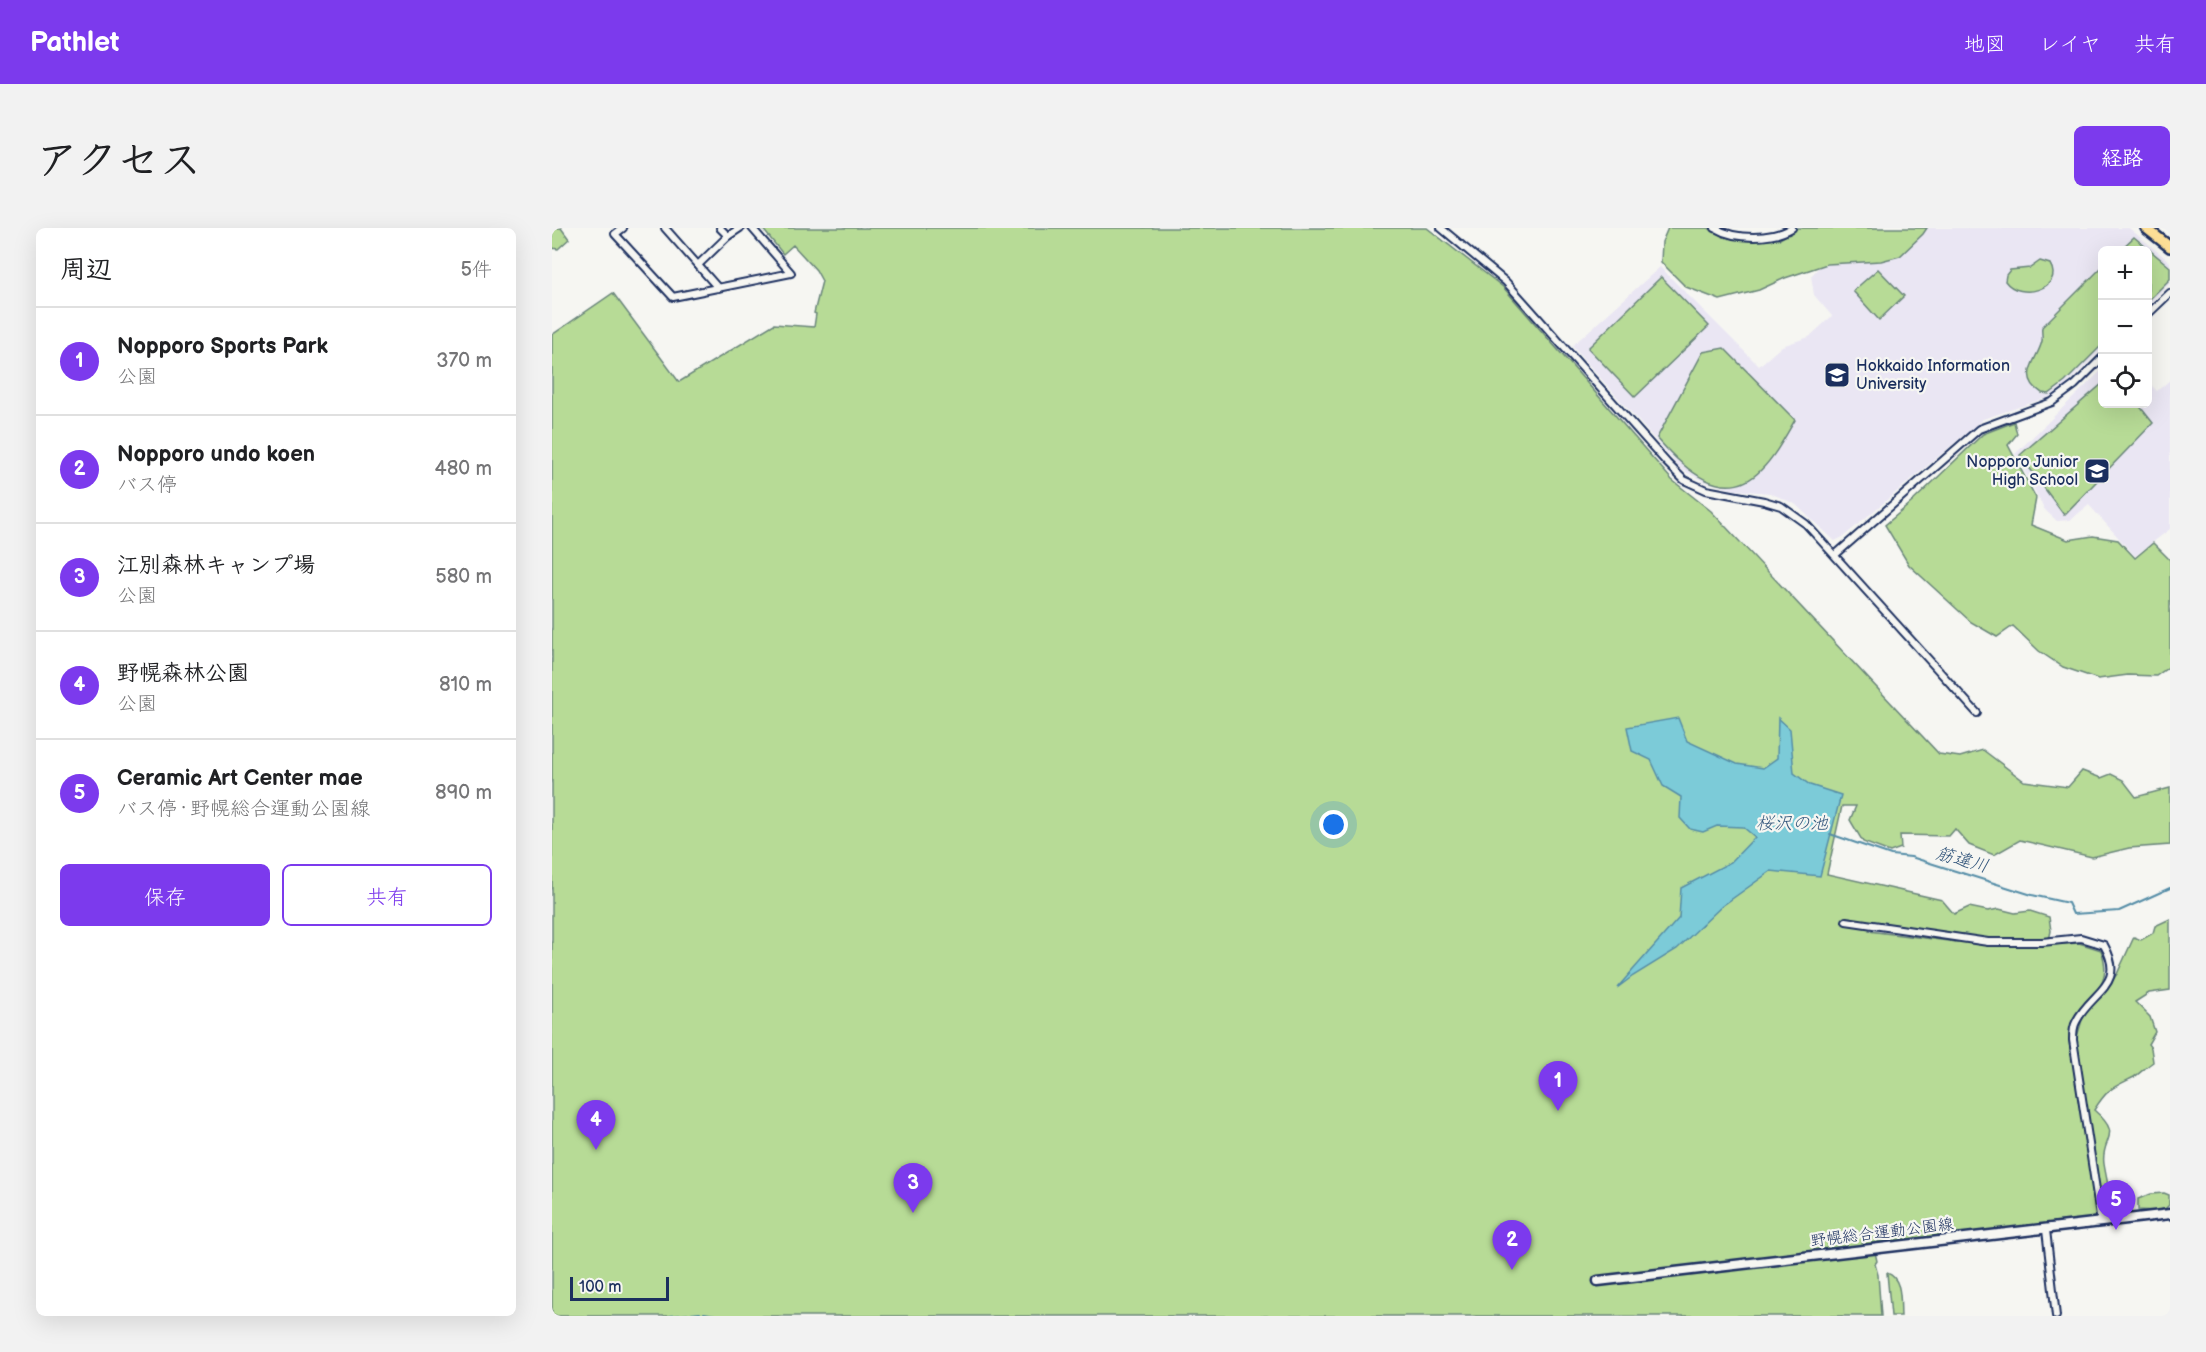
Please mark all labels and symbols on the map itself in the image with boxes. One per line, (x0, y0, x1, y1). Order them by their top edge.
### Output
place label: Hokkaido Information University (1856, 357, 2010, 394)
school or university icon: Hokkaido Information University (1822, 360, 1852, 390)
place label: Nopporo Junior High School (1966, 453, 2078, 490)
school or university icon: Nopporo Junior High School (2082, 456, 2112, 486)
your location (1319, 810, 1348, 839)
water label: 桜沢の池 (1756, 813, 1829, 834)
water label: 筋違川 (1933, 843, 1991, 877)
pin: 1 (1538, 1062, 1578, 1111)
pin: 4 (576, 1100, 615, 1150)
pin: 3 (894, 1164, 932, 1213)
pin: 5 (2096, 1180, 2136, 1230)
street label: 野幌総合運動公園線 (1809, 1215, 1955, 1251)
pin: 2 (1492, 1220, 1532, 1270)
scale bar (570, 1274, 669, 1302)

